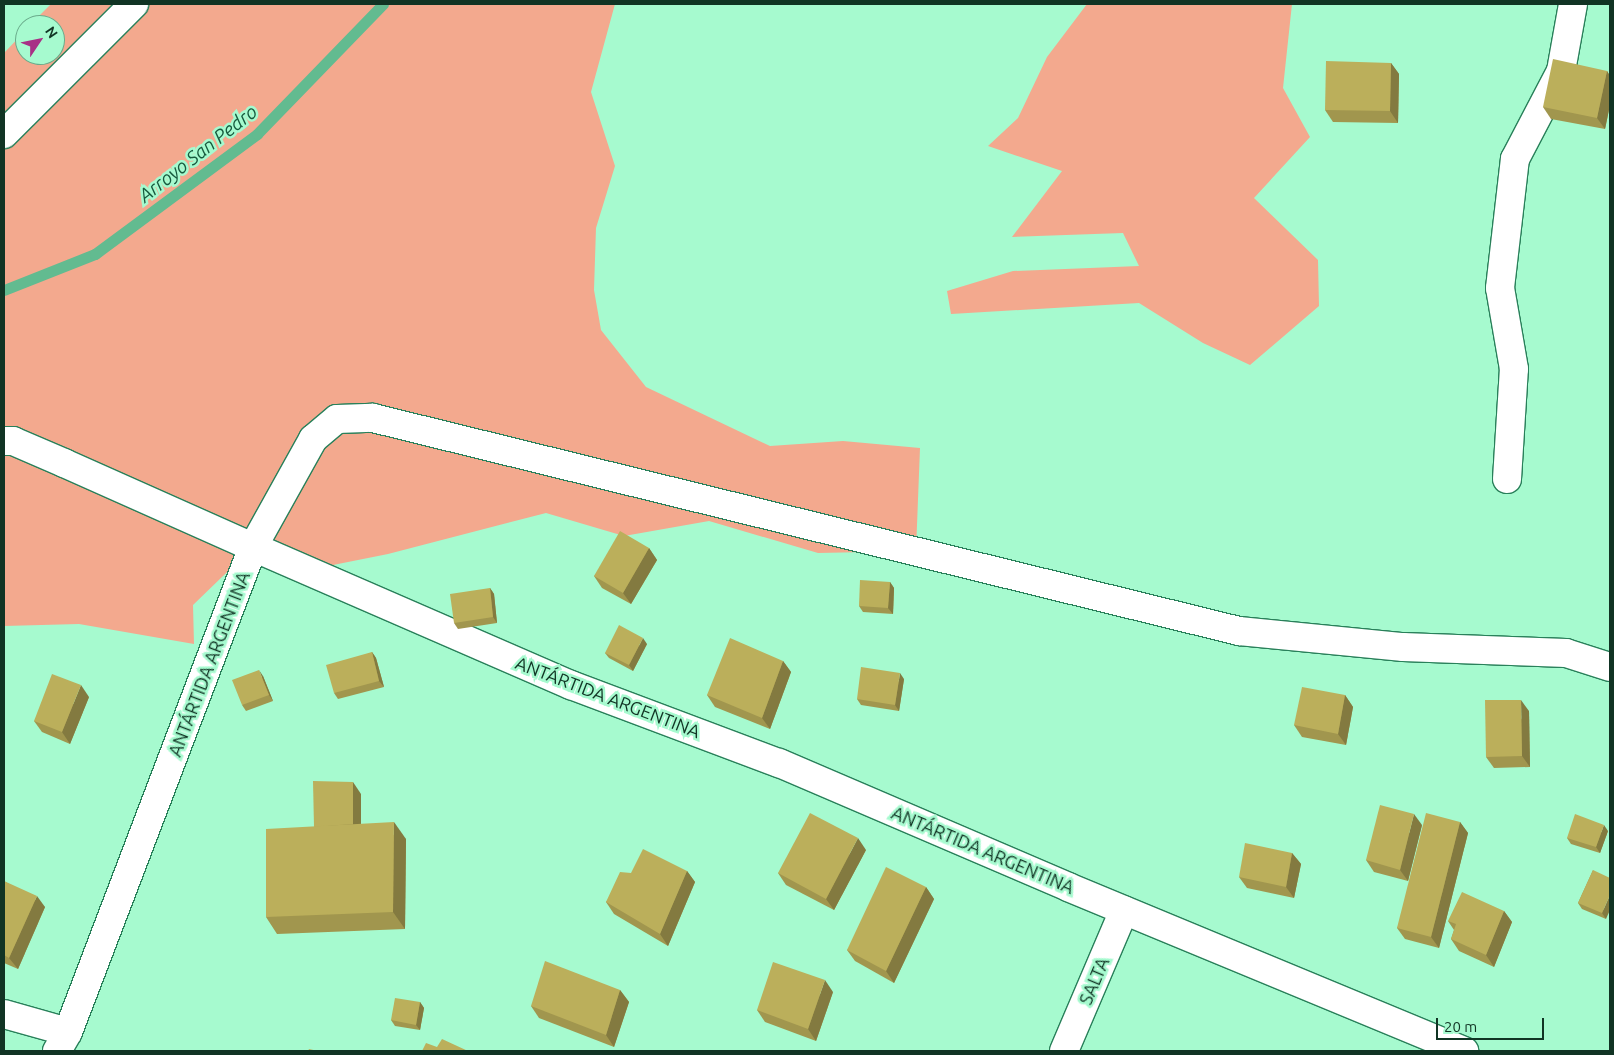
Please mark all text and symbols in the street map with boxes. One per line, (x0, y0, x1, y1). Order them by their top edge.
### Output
north arrow (15, 15, 65, 65)
text: N (42, 23, 61, 41)
water label: Arroyo San Pedro (134, 101, 262, 207)
street label: ANTÁRTIDA ARGENTINA (164, 569, 254, 759)
street label: ANTÁRTIDA ARGENTINA (513, 652, 703, 742)
street label: ANTÁRTIDA ARGENTINA (888, 802, 1078, 898)
street label: SALTA (1074, 954, 1114, 1008)
scale bar (1439, 1008, 1546, 1040)
text: 20 m (1444, 1018, 1477, 1035)

